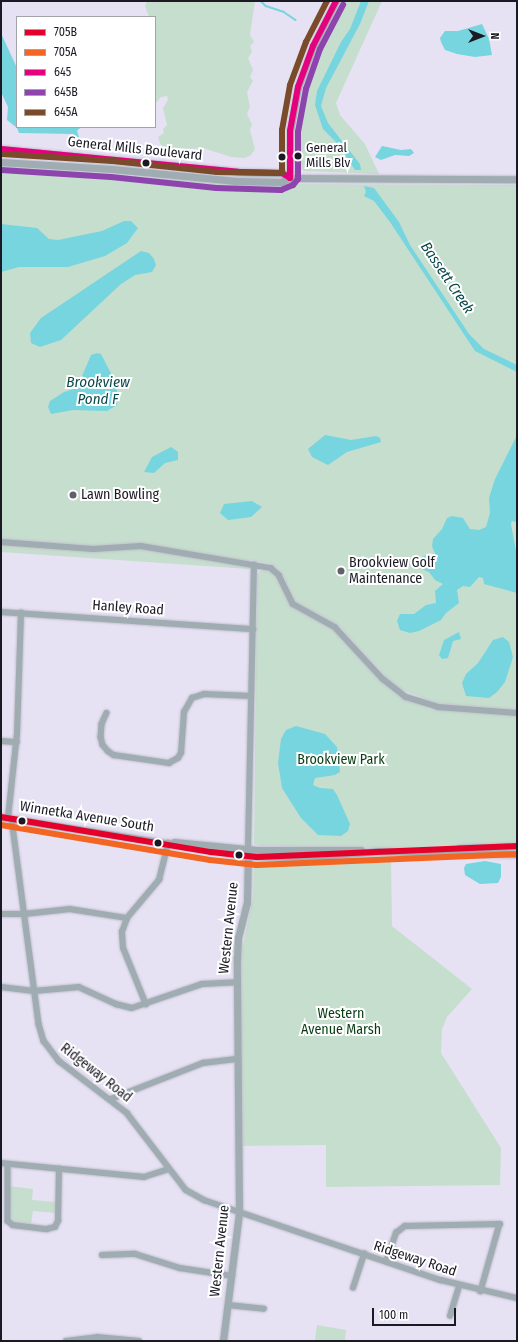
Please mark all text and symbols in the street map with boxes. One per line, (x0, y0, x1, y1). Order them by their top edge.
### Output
legend (16, 16, 156, 128)
north arrow (462, 16, 502, 56)
text: 705B (54, 25, 77, 39)
text: N (488, 33, 501, 39)
text: 705A (54, 45, 77, 59)
text: 645 (54, 65, 71, 79)
text: 645B (54, 85, 78, 99)
text: 645A (54, 105, 77, 119)
street label: General Mills Boulevard (67, 134, 203, 164)
place label: General Mills Blv (306, 141, 350, 172)
marker: General Mills Blv (293, 151, 303, 161)
unlabelled marker (277, 152, 287, 162)
unlabelled marker (141, 158, 151, 168)
water label: Bassett Creek (416, 239, 478, 317)
water label: Brookview Pond F (66, 373, 130, 408)
place label: Lawn Bowling (81, 487, 159, 503)
marker: Lawn Bowling (68, 490, 78, 500)
place label: Brookview Golf Maintenance (349, 555, 435, 588)
marker: Brookview Golf Maintenance (336, 566, 346, 576)
street label: Hanley Road (92, 597, 164, 619)
park label: Brookview Park (297, 752, 385, 768)
street label: Winnetka Avenue South (19, 798, 155, 836)
unlabelled marker (17, 816, 27, 826)
unlabelled marker (153, 838, 163, 848)
unlabelled marker (234, 850, 244, 860)
street label: Western Avenue (216, 881, 242, 975)
park label: Western Avenue Marsh (301, 1006, 381, 1038)
street label: Ridgeway Road (57, 1040, 135, 1106)
street label: Western Avenue (207, 1204, 233, 1298)
street label: Ridgeway Road (371, 1238, 459, 1280)
scale bar (374, 1300, 458, 1326)
text: 100 m (379, 1308, 408, 1322)

